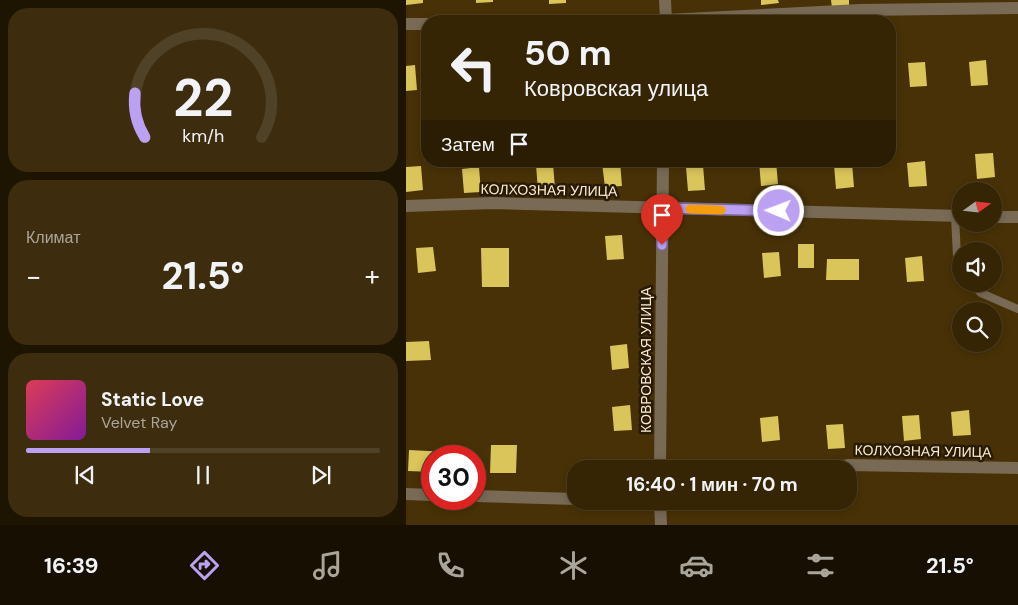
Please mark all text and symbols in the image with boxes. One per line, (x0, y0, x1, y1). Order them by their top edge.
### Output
text: 50 m (524, 30, 612, 76)
icon: left (441, 35, 506, 100)
text: 22 (173, 64, 233, 132)
text: Ковровская улица (524, 74, 708, 103)
text: km/h (182, 124, 224, 148)
icon: arrive (505, 130, 533, 158)
text: Затем (441, 132, 495, 157)
street label: КОЛХОЗНАЯ УЛИЦА (480, 180, 618, 200)
north arrow (952, 182, 1002, 232)
map controls (952, 182, 1002, 352)
position arrow (752, 184, 804, 236)
pin (641, 194, 683, 245)
icon: arrive (648, 201, 676, 229)
text: Климат (26, 227, 80, 248)
button: sound (952, 242, 1002, 292)
text: 21.5° (162, 251, 244, 301)
text: − (26, 258, 41, 295)
text: + (365, 258, 380, 295)
street label: КОВРОВСКАЯ УЛИЦА (637, 286, 655, 433)
button: search (952, 302, 1002, 352)
text: Static Love (101, 387, 204, 412)
text: Velvet Ray (101, 412, 177, 433)
street label: КОЛХОЗНАЯ УЛИЦА (854, 441, 992, 461)
speed limit sign: 30 (421, 445, 486, 510)
icon: previous (71, 461, 99, 489)
icon: pause (189, 461, 217, 489)
icon: next (307, 461, 335, 489)
text: 16:40 · 1 мин · 70 m (626, 472, 798, 497)
icon: directions (187, 548, 222, 583)
icon: music (310, 548, 345, 583)
icon: phone (433, 548, 468, 583)
icon: climate (556, 548, 591, 583)
icon: car (679, 548, 714, 583)
icon: filters (803, 548, 838, 583)
text: 16:39 (44, 551, 98, 580)
text: 21.5° (926, 551, 974, 580)

